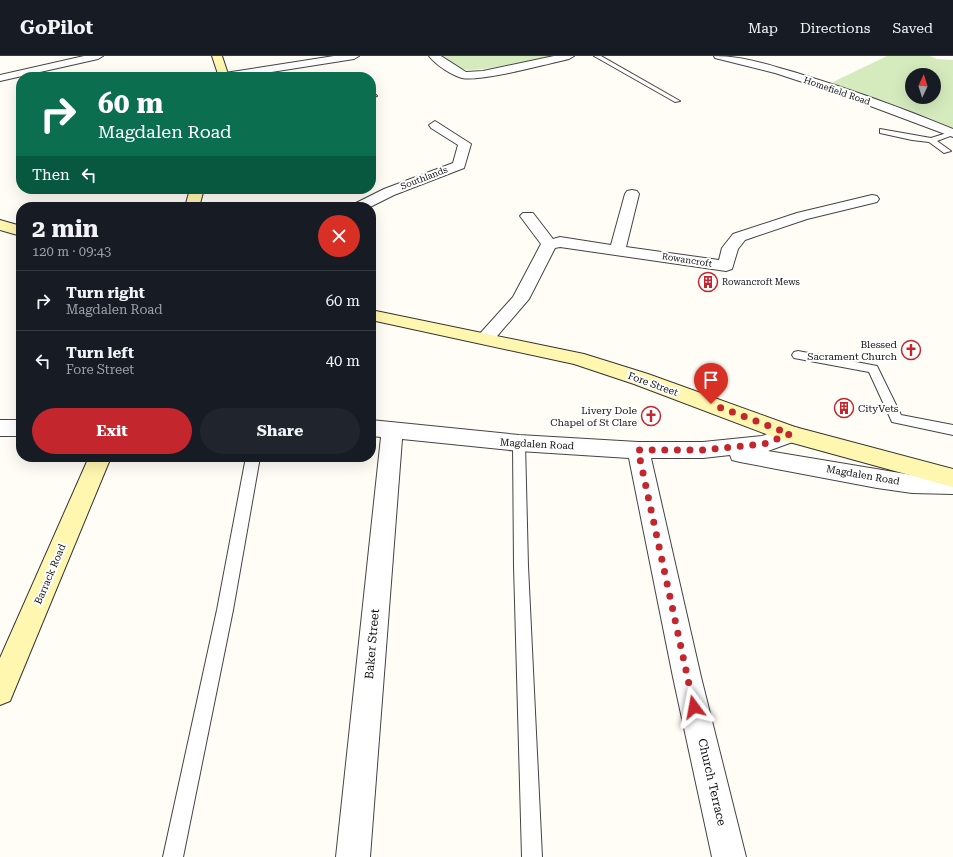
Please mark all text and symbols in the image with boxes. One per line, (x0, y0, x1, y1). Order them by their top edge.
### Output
text: GoPilot (20, 16, 93, 39)
text: Map (748, 20, 778, 36)
text: Directions (800, 20, 870, 36)
text: Saved (892, 20, 933, 36)
north arrow (905, 68, 941, 104)
map controls (905, 68, 941, 104)
street label: Homefield Road (802, 75, 872, 107)
text: 60 m (98, 87, 163, 120)
icon: right (32, 88, 84, 140)
text: Magdalen Road (98, 121, 232, 142)
icon: left (78, 164, 100, 186)
street label: Southlands (399, 164, 449, 192)
text: Then (32, 166, 70, 184)
text: 2 min (32, 215, 99, 243)
button: close (318, 215, 360, 257)
text: 120 m · 09:43 (32, 244, 111, 259)
street label: Rowancroft (661, 251, 713, 269)
building icon: Rowancroft Mews (697, 271, 719, 293)
place label: Rowancroft Mews (722, 277, 800, 287)
text: Turn right (66, 284, 145, 302)
icon: right (32, 290, 54, 312)
text: 60 m (326, 292, 360, 310)
text: Magdalen Road (66, 302, 163, 317)
place label: Blessed Sacrament Church (807, 339, 898, 362)
church icon: Blessed Sacrament Church (900, 339, 922, 361)
text: Turn left (66, 344, 134, 362)
icon: left (32, 350, 54, 372)
text: 40 m (326, 352, 360, 370)
text: Fore Street (66, 362, 134, 377)
pin (694, 363, 728, 404)
icon: arrive (700, 369, 722, 391)
street label: Fore Street (626, 370, 680, 398)
building icon: CityVets (833, 397, 855, 419)
place label: CityVets (858, 403, 899, 414)
place label: Livery Dole Chapel of St Clare (550, 405, 638, 428)
church icon: Livery Dole Chapel of St Clare (640, 405, 662, 427)
button: Exit (32, 408, 192, 454)
button: Share (200, 408, 360, 454)
street label: Magdalen Road (500, 437, 575, 451)
street label: Magdalen Road (825, 463, 901, 487)
street label: Barrack Road (32, 542, 68, 606)
street label: Baker Street (362, 608, 382, 680)
position arrow (673, 686, 715, 728)
street label: Church Terrace (695, 737, 729, 827)

